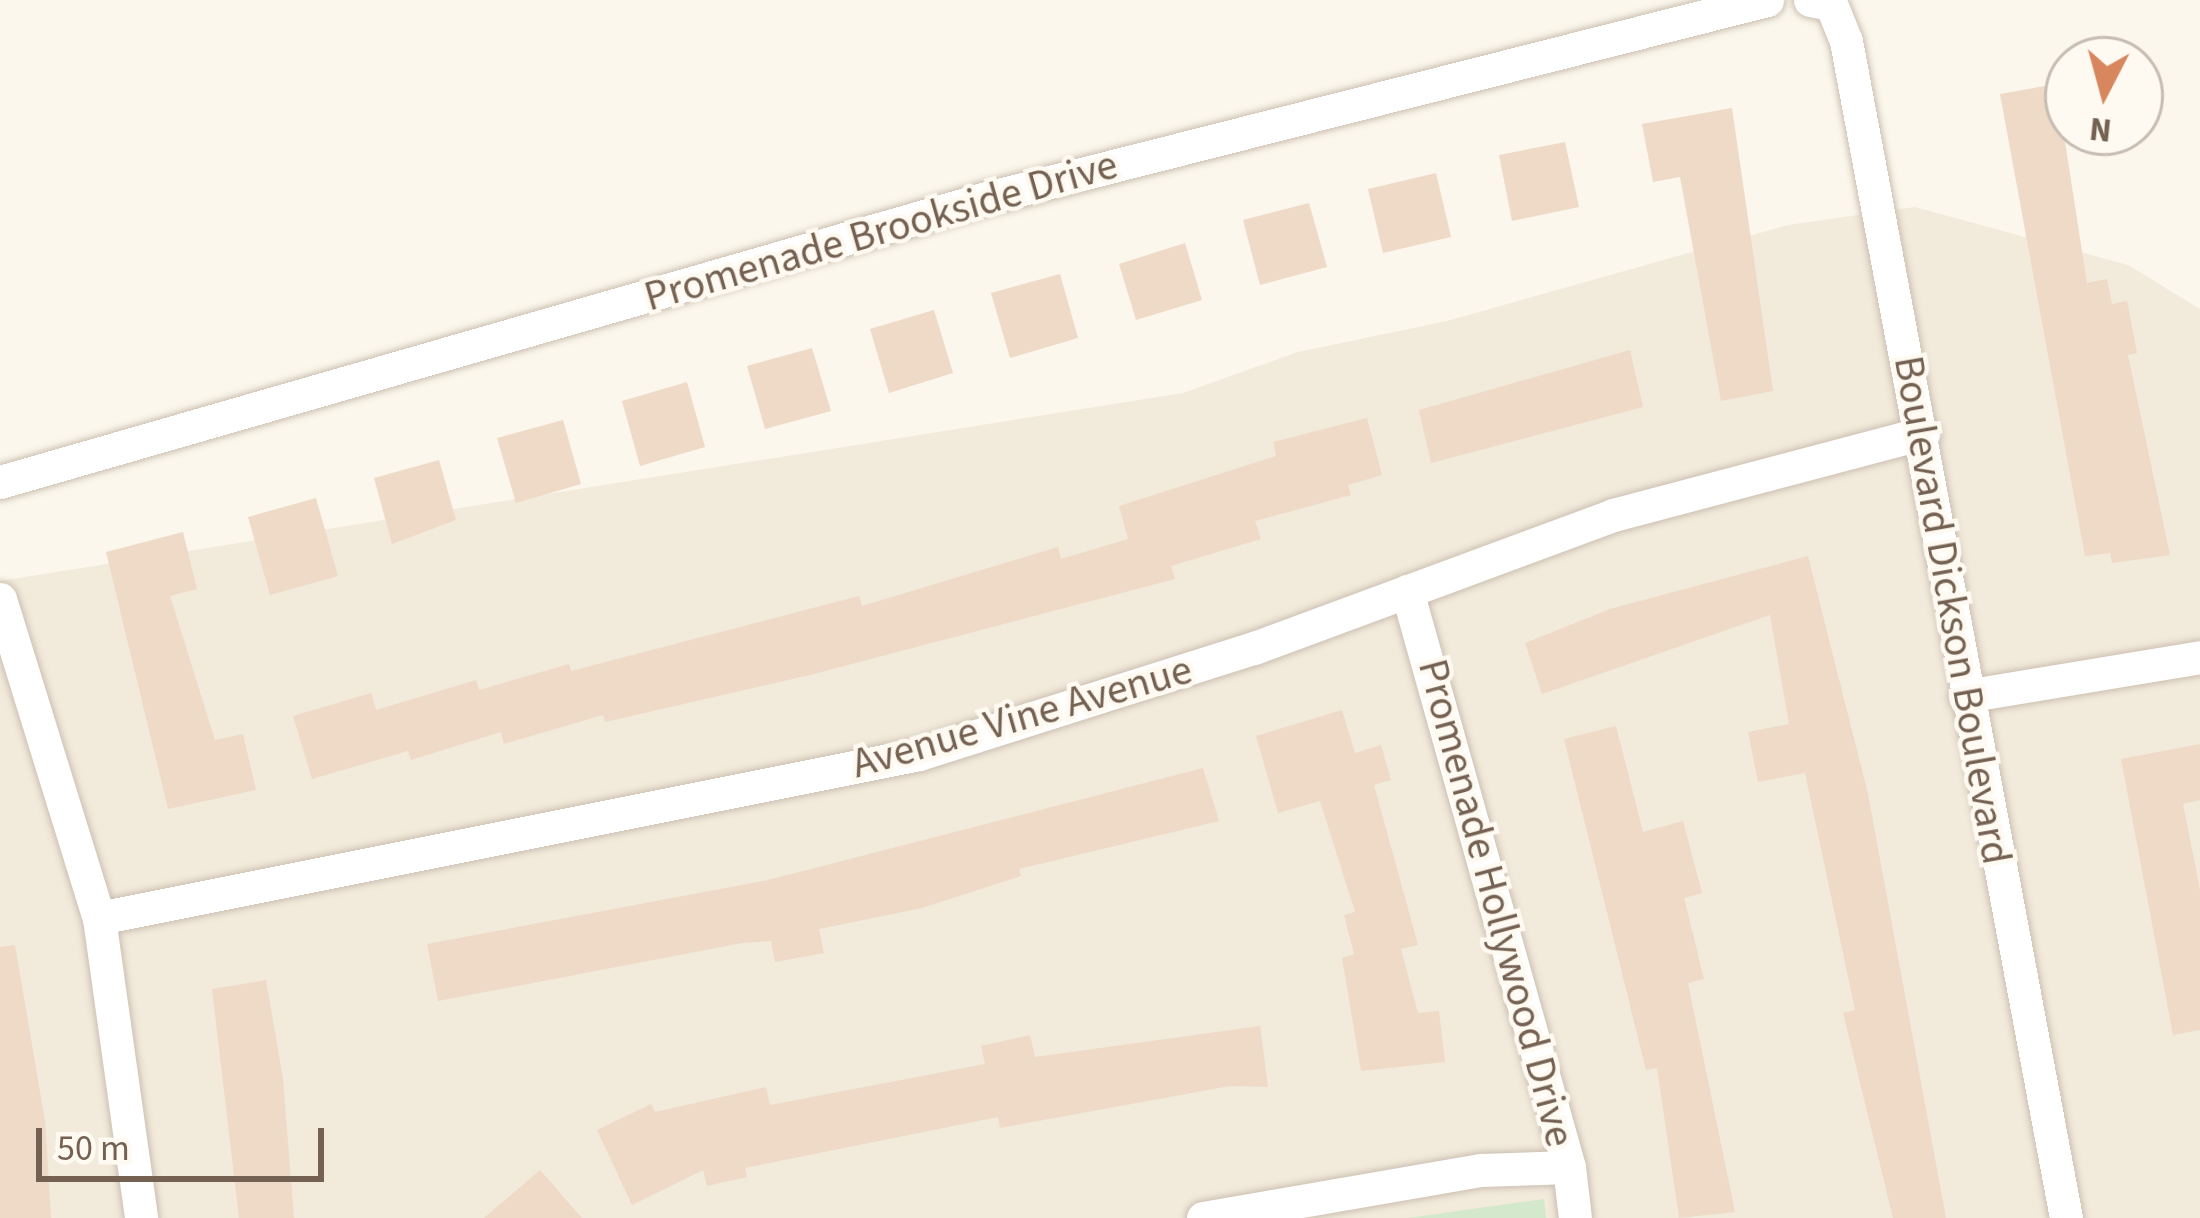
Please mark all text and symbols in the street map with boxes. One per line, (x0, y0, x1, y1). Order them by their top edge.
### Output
north arrow (2044, 36, 2164, 156)
text: N (2087, 105, 2114, 154)
street label: Promenade Brookside Drive (639, 139, 1123, 323)
street label: Boulevard Dickson Boulevard (1882, 352, 2022, 868)
street label: Avenue Vine Avenue (846, 644, 1198, 790)
street label: Promenade Hollywood Drive (1407, 654, 1585, 1152)
scale bar (42, 1104, 330, 1178)
text: 50 m (57, 1123, 130, 1174)

